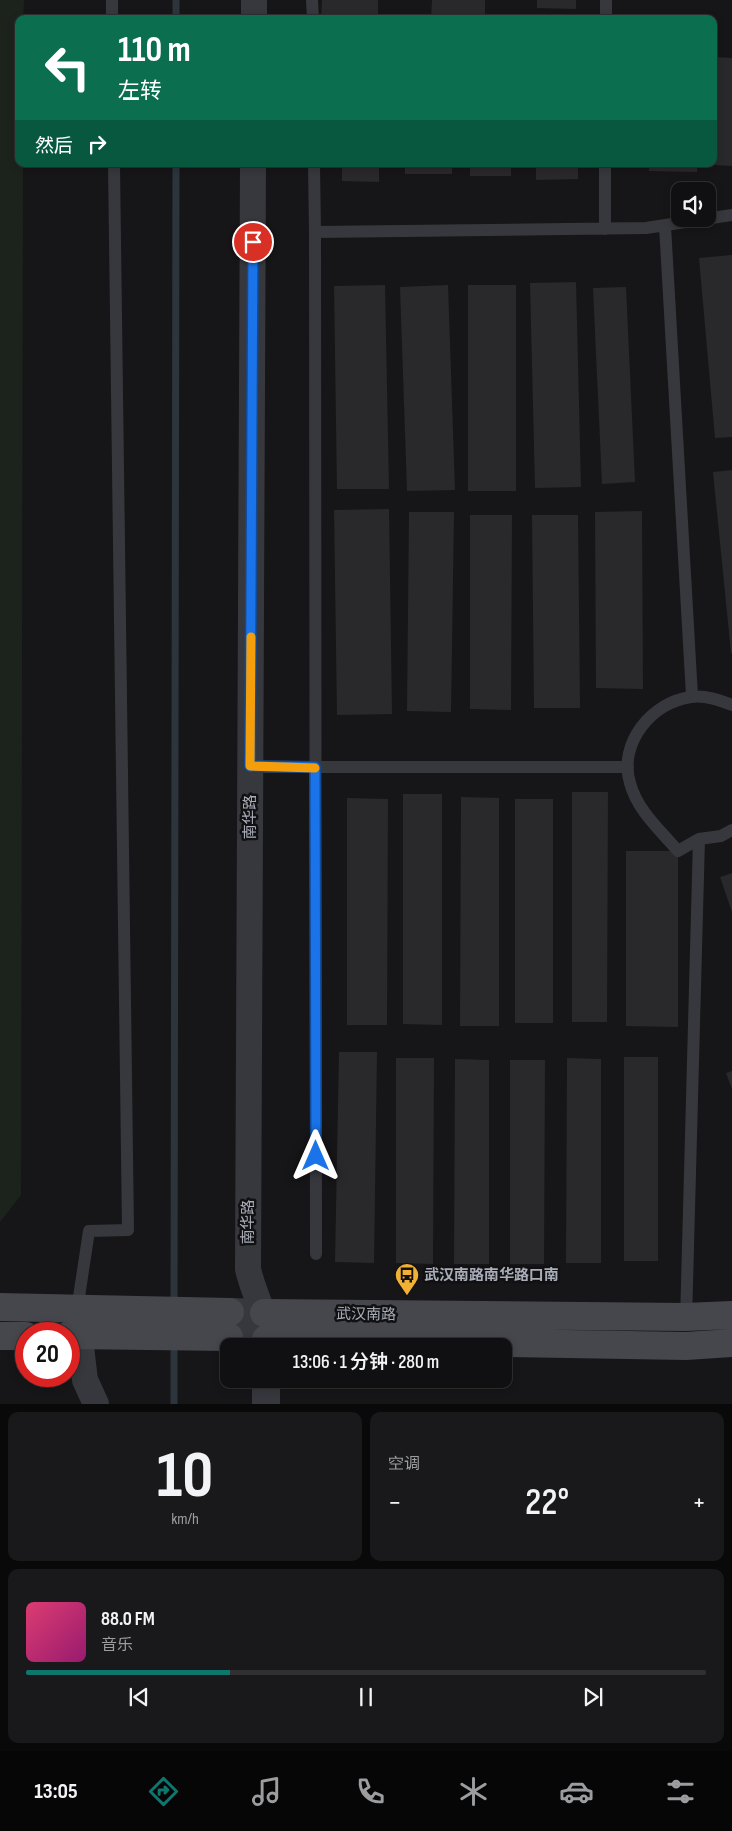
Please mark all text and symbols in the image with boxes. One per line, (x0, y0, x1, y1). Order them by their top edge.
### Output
text: 110 m (118, 29, 191, 72)
icon: left (35, 35, 100, 100)
text: 左转 (118, 78, 162, 105)
icon: right (83, 130, 111, 158)
text: 然后 (35, 135, 73, 158)
map controls (671, 182, 716, 227)
button: sound (671, 182, 716, 227)
pin (232, 221, 274, 263)
icon: arrive (239, 228, 267, 256)
street label: 南华路 (241, 794, 260, 840)
position arrow (289, 1129, 341, 1181)
street label: 南华路 (239, 1199, 258, 1245)
bus stop icon: 武汉南路南华路口南 (394, 1262, 420, 1296)
place label: 武汉南路南华路口南 (424, 1266, 559, 1285)
street label: 武汉南路 (336, 1304, 396, 1325)
speed limit sign: 20 (15, 1322, 80, 1387)
text: 13:06 · 1 分钟 · 280 m (293, 1351, 439, 1374)
text: 10 (157, 1438, 213, 1516)
text: 空调 (388, 1455, 420, 1474)
text: 22° (525, 1480, 569, 1525)
text: − (388, 1486, 402, 1519)
text: + (692, 1486, 706, 1519)
text: km/h (171, 1510, 199, 1529)
text: 88.0 FM (101, 1608, 155, 1631)
text: 音乐 (101, 1636, 133, 1655)
icon: previous (125, 1683, 153, 1711)
icon: pause (352, 1683, 380, 1711)
icon: next (579, 1683, 607, 1711)
icon: directions (146, 1774, 181, 1809)
icon: music (249, 1774, 284, 1809)
icon: phone (353, 1774, 388, 1809)
icon: climate (456, 1774, 491, 1809)
icon: car (559, 1774, 594, 1809)
icon: filters (663, 1774, 698, 1809)
text: 13:05 (34, 1778, 78, 1805)

